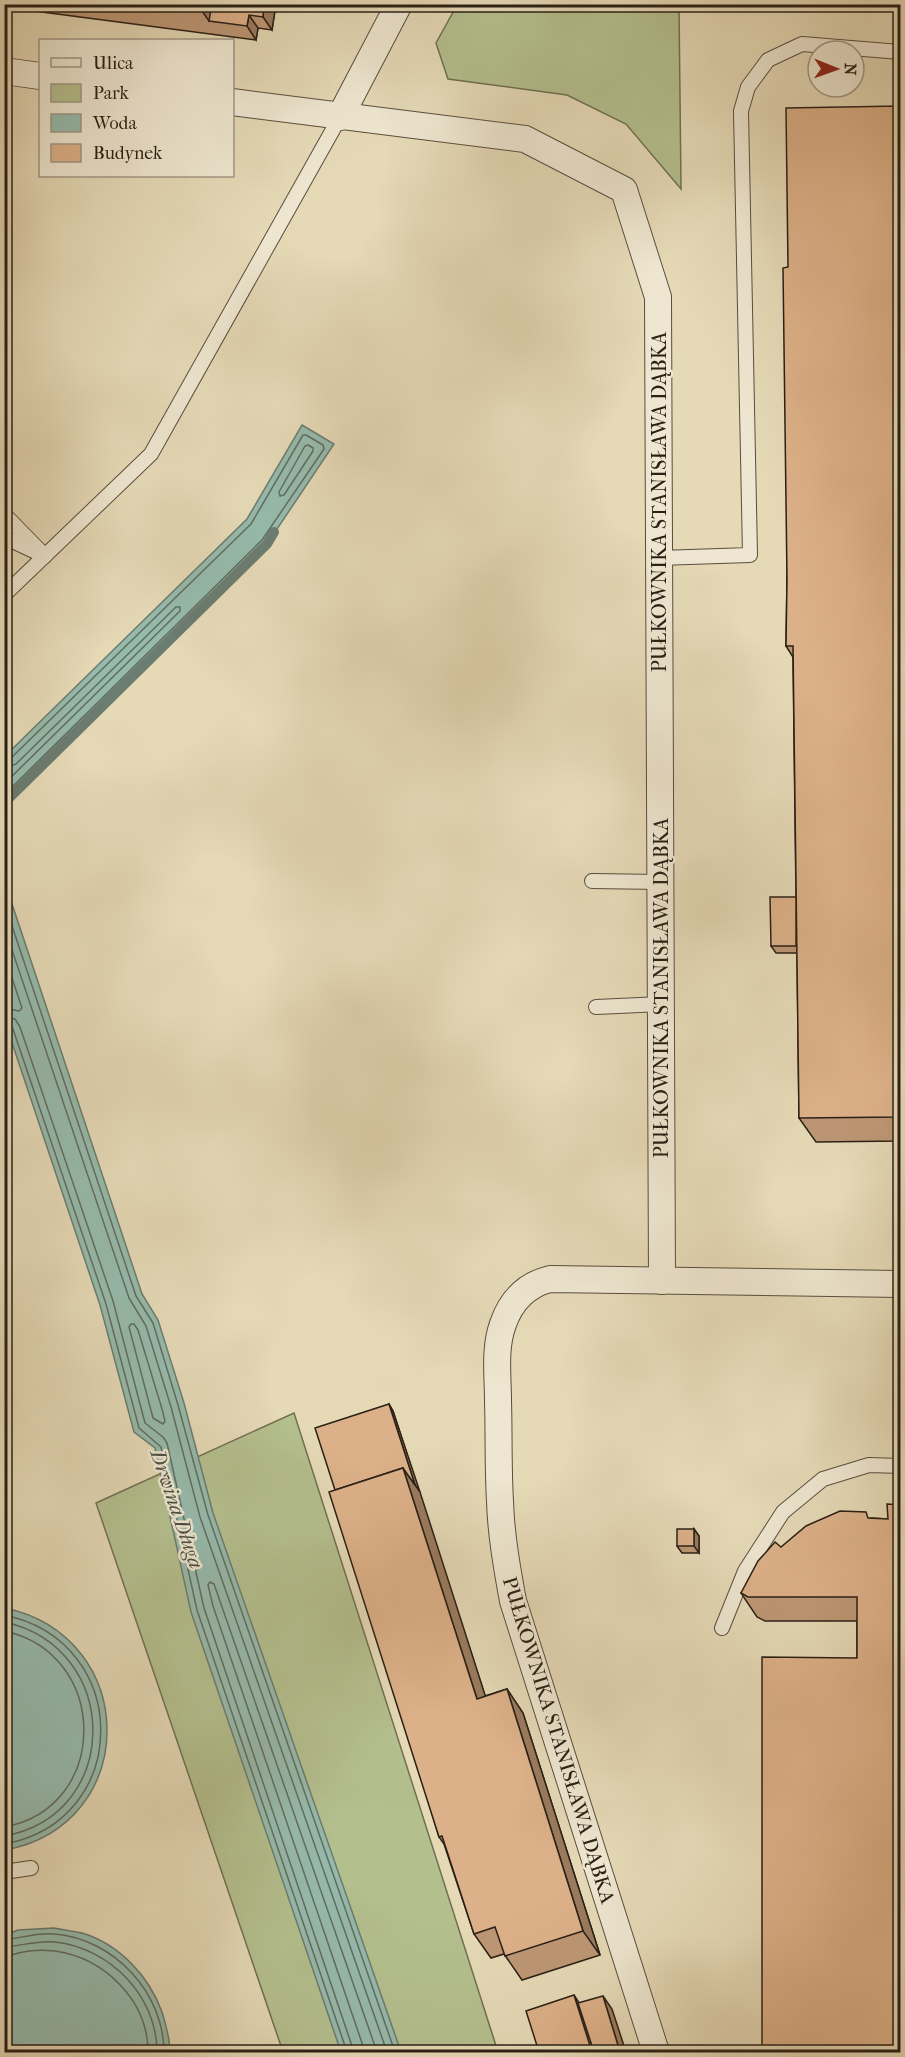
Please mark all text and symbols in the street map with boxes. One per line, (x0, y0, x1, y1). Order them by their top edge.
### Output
legend (39, 39, 234, 177)
north arrow (806, 39, 866, 99)
text: Ulica (93, 53, 134, 74)
text: N (841, 63, 860, 76)
text: Park (93, 83, 130, 104)
text: Woda (92, 113, 137, 134)
text: Budynek (93, 143, 163, 164)
street label: PUŁKOWNIKA STANISŁAWA DĄBKA (648, 331, 671, 672)
street label: PUŁKOWNIKA STANISŁAWA DĄBKA (650, 817, 673, 1158)
water label: Drwina Długa (145, 1445, 209, 1572)
street label: PUŁKOWNIKA STANISŁAWA DĄBKA (498, 1574, 620, 1907)

